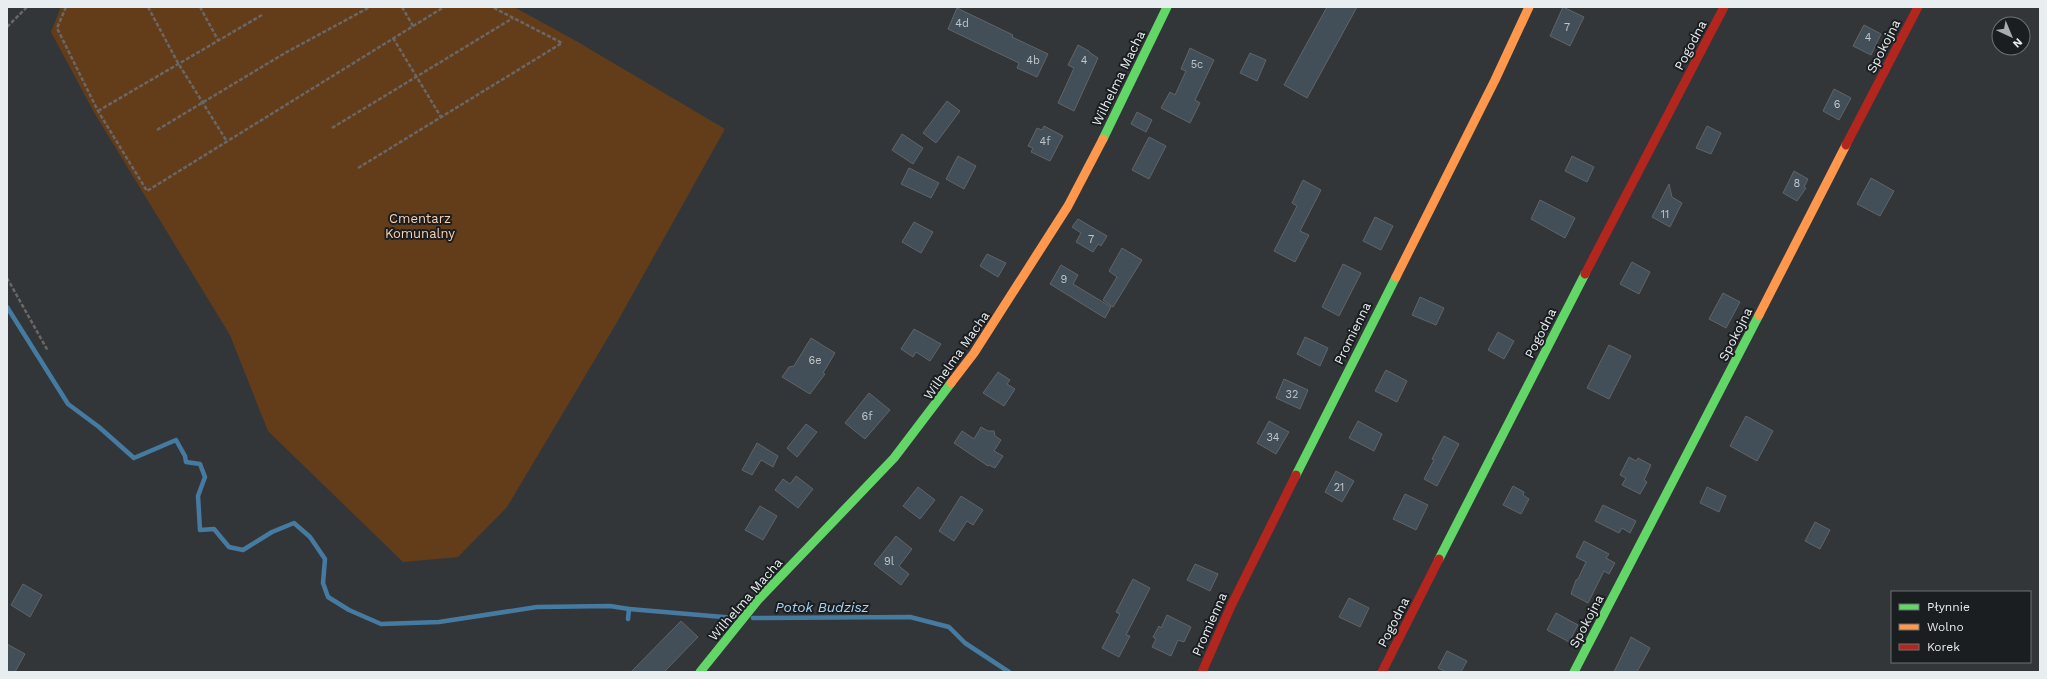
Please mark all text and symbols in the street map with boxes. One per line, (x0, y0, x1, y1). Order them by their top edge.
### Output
street label: Spokojna (1864, 16, 1904, 75)
north arrow (1991, 16, 2031, 56)
house number: 4d (955, 17, 969, 30)
street label: Pogodna (1671, 17, 1710, 73)
house number: 7 (1564, 21, 1570, 34)
street label: Wilhelma Macha (1089, 27, 1148, 128)
house number: 4 (1865, 31, 1872, 44)
text: N (2010, 35, 2025, 50)
house number: 4b (1026, 54, 1040, 67)
house number: 4 (1081, 54, 1088, 67)
house number: 5c (1191, 58, 1203, 71)
house number: 6 (1834, 98, 1841, 111)
house number: 4f (1039, 135, 1051, 148)
house number: 8 (1794, 177, 1801, 190)
house number: 11 (1661, 208, 1669, 221)
park label: Cmentarz Komunalny (385, 211, 455, 241)
house number: 7 (1088, 233, 1094, 246)
house number: 9 (1061, 273, 1068, 286)
street label: Promienna (1331, 299, 1374, 367)
street label: Spokojna (1716, 304, 1756, 363)
street label: Pogodna (1522, 305, 1560, 361)
street label: Wilhelma Macha (920, 308, 993, 402)
house number: 6e (808, 354, 822, 367)
house number: 32 (1286, 388, 1298, 401)
house number: 6f (861, 410, 873, 423)
house number: 34 (1266, 431, 1280, 444)
house number: 21 (1334, 481, 1344, 494)
street label: Wilhelma Macha (705, 555, 786, 644)
house number: 9l (884, 555, 895, 568)
street label: Promienna (1189, 590, 1230, 658)
legend (1891, 591, 2031, 663)
street label: Spokojna (1566, 592, 1607, 650)
street label: Pogodna (1375, 594, 1413, 650)
water label: Potok Budzisz (775, 599, 870, 615)
text: Płynnie (1927, 600, 1970, 614)
text: Wolno (1927, 620, 1964, 634)
text: Korek (1927, 640, 1960, 654)

